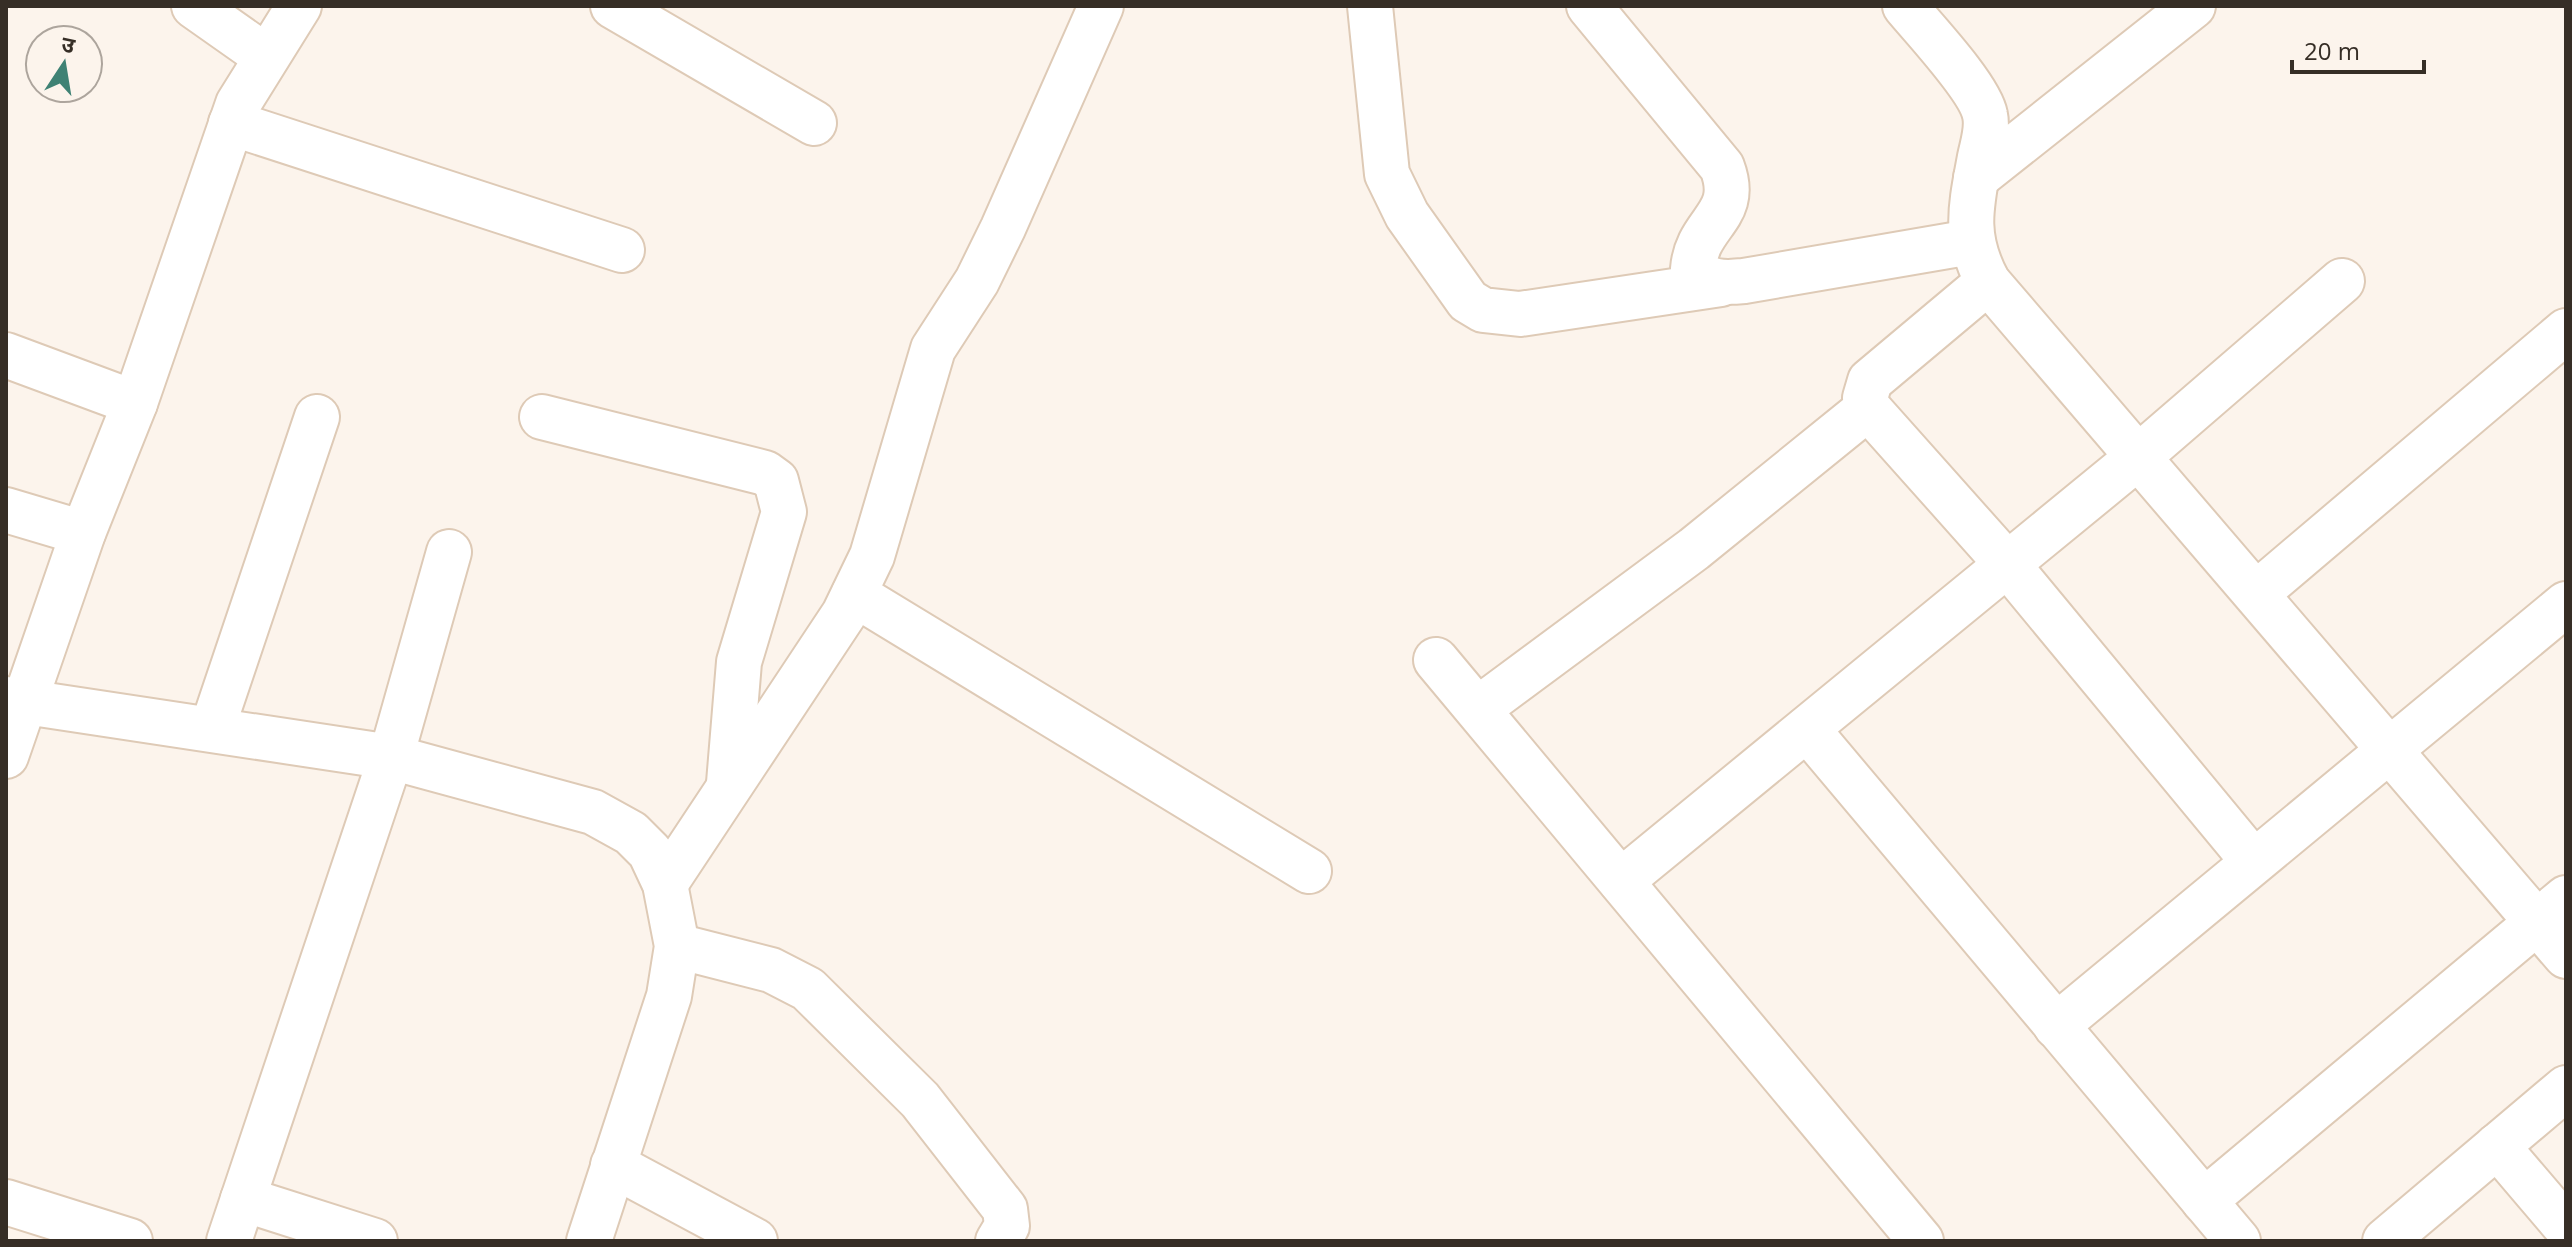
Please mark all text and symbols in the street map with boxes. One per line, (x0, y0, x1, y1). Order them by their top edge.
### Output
north arrow (24, 24, 104, 104)
scale bar (2292, 24, 2424, 74)
text: उ (59, 27, 79, 60)
text: 20 m (2304, 34, 2360, 67)

